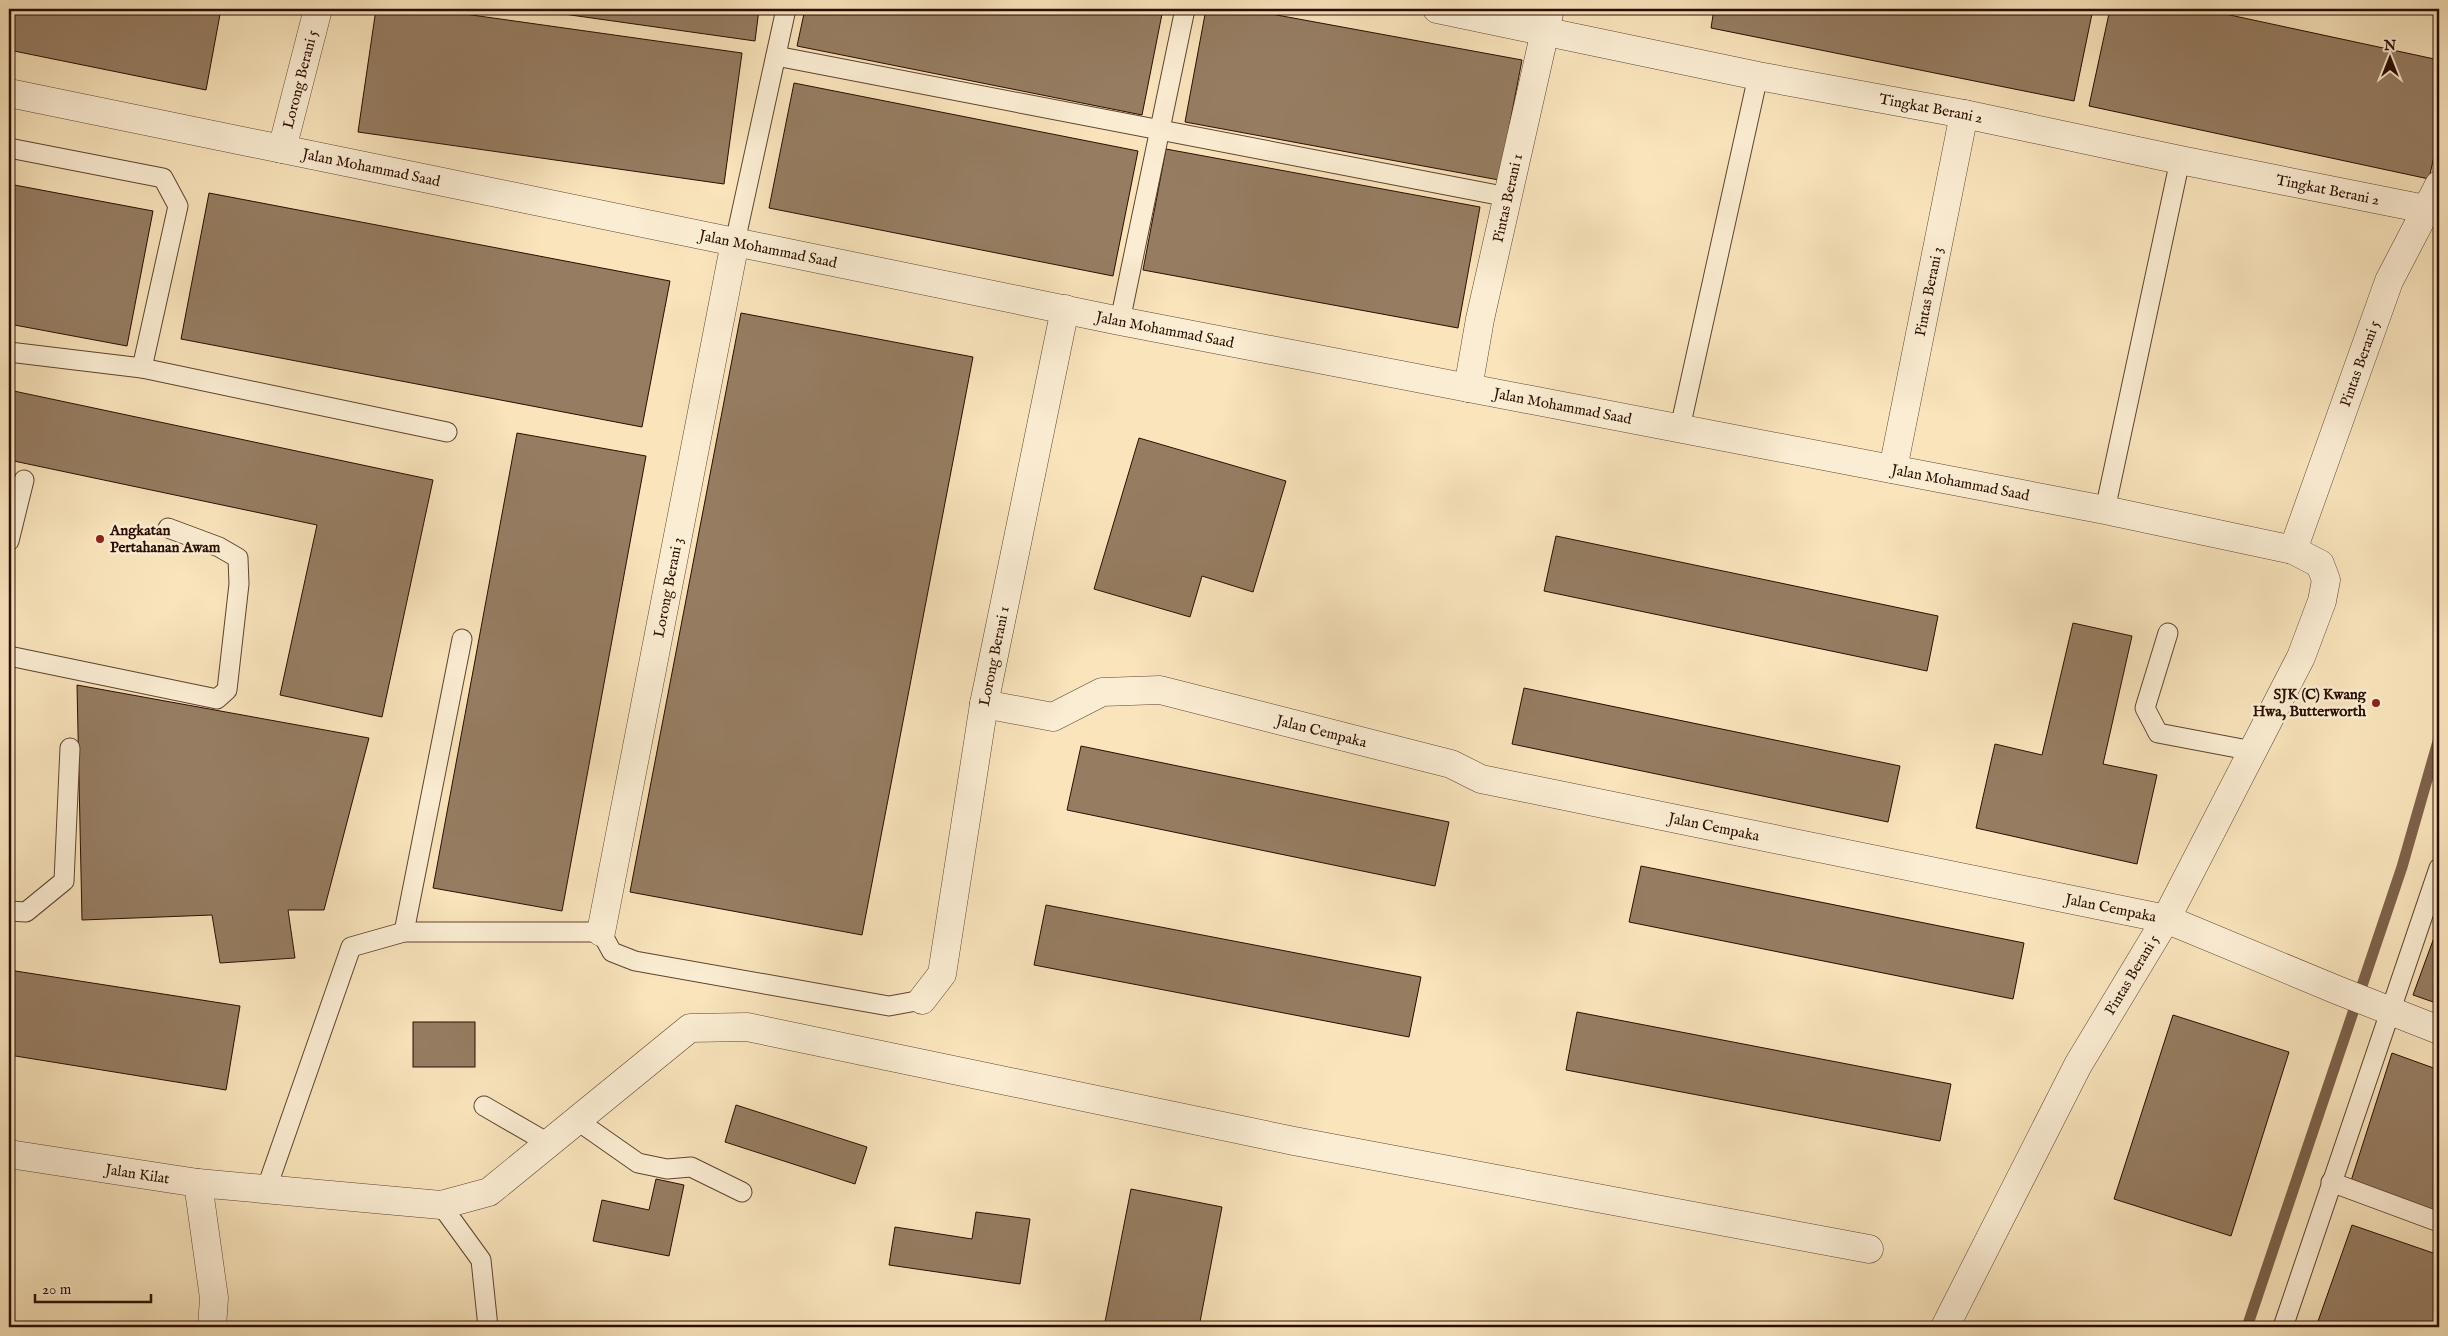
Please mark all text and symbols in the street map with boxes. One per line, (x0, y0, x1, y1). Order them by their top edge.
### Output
street label: Lorong Berani 5 (278, 27, 322, 131)
north arrow (2366, 32, 2416, 82)
text: N (2383, 37, 2396, 55)
street label: Tingkat Berani 2 (1878, 89, 1985, 127)
street label: Jalan Mohammad Saad (299, 144, 443, 191)
street label: Pintas Berani 1 (1488, 152, 1527, 244)
street label: Tingkat Berani 2 (2274, 170, 2381, 209)
street label: Jalan Mohammad Saad (696, 225, 840, 272)
street label: Pintas Berani 3 (1910, 245, 1947, 338)
street label: Jalan Mohammad Saad (1092, 306, 1237, 352)
street label: Pintas Berani 5 (2335, 317, 2384, 409)
street label: Jalan Mohammad Saad (1490, 383, 1634, 429)
street label: Jalan Mohammad Saad (1888, 459, 2032, 505)
place label: Angkatan Pertahanan Awam (109, 521, 221, 557)
marker: Angkatan Pertahanan Awam (94, 533, 106, 545)
street label: Lorong Berani 3 (649, 536, 687, 639)
street label: Lorong Berani 1 (974, 604, 1013, 708)
place label: SJK (C) Kwang Hwa, Butterworth (2253, 685, 2367, 721)
marker: SJK (C) Kwang Hwa, Butterworth (2370, 697, 2382, 709)
street label: Jalan Cempaka (1273, 710, 1369, 752)
street label: Jalan Cempaka (1665, 808, 1762, 845)
street label: Jalan Cempaka (2062, 889, 2159, 926)
street label: Pintas Berani 5 (2101, 931, 2164, 1019)
street label: Jalan Kilat (102, 1159, 171, 1188)
scale bar (35, 1271, 151, 1303)
text: 20 m (42, 1280, 72, 1299)

